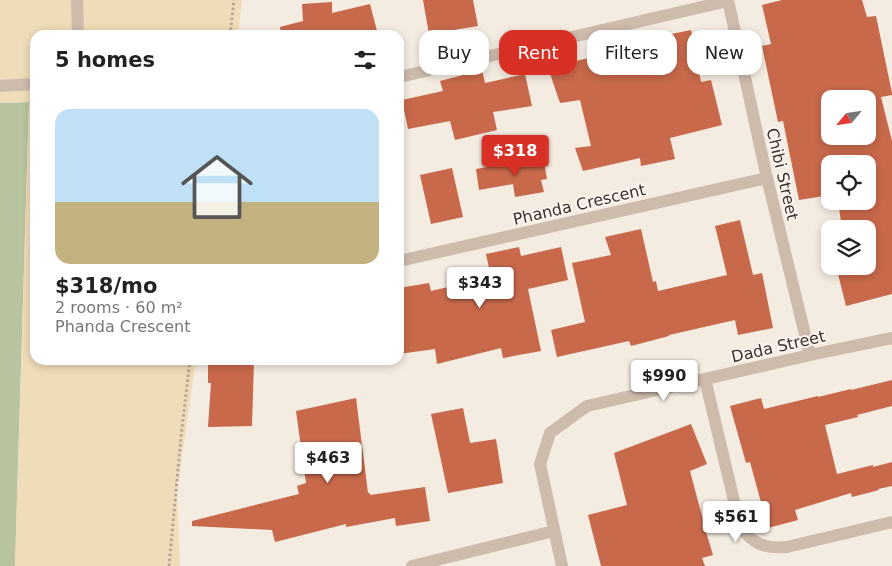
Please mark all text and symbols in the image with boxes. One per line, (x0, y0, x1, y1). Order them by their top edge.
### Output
chip: Buy (419, 30, 489, 75)
chip: Rent (499, 30, 577, 75)
chip: Filters (587, 30, 677, 75)
chip: New (687, 30, 762, 75)
icon: filters (351, 46, 379, 74)
text: 5 homes (55, 48, 155, 72)
north arrow (821, 90, 876, 145)
map controls (821, 90, 876, 275)
street label: Chibi Street (763, 126, 802, 222)
pin: $318 (485, 134, 545, 177)
text: $318 (493, 141, 537, 160)
icon: home (172, 142, 262, 232)
button: locate (821, 155, 876, 210)
street label: Phanda Crescent (511, 180, 647, 229)
button: layers (821, 220, 876, 275)
pin: $343 (450, 266, 510, 309)
text: $343 (458, 273, 502, 292)
text: $318/mo (55, 274, 157, 298)
text: 2 rooms · 60 m² (55, 298, 183, 317)
text: Phanda Crescent (55, 317, 190, 336)
street label: Dada Street (729, 326, 827, 367)
pin: $990 (634, 360, 694, 402)
text: $990 (642, 366, 686, 385)
pin: $463 (298, 442, 358, 484)
text: $463 (306, 448, 350, 467)
pin: $561 (706, 500, 766, 543)
text: $561 (714, 507, 758, 526)

